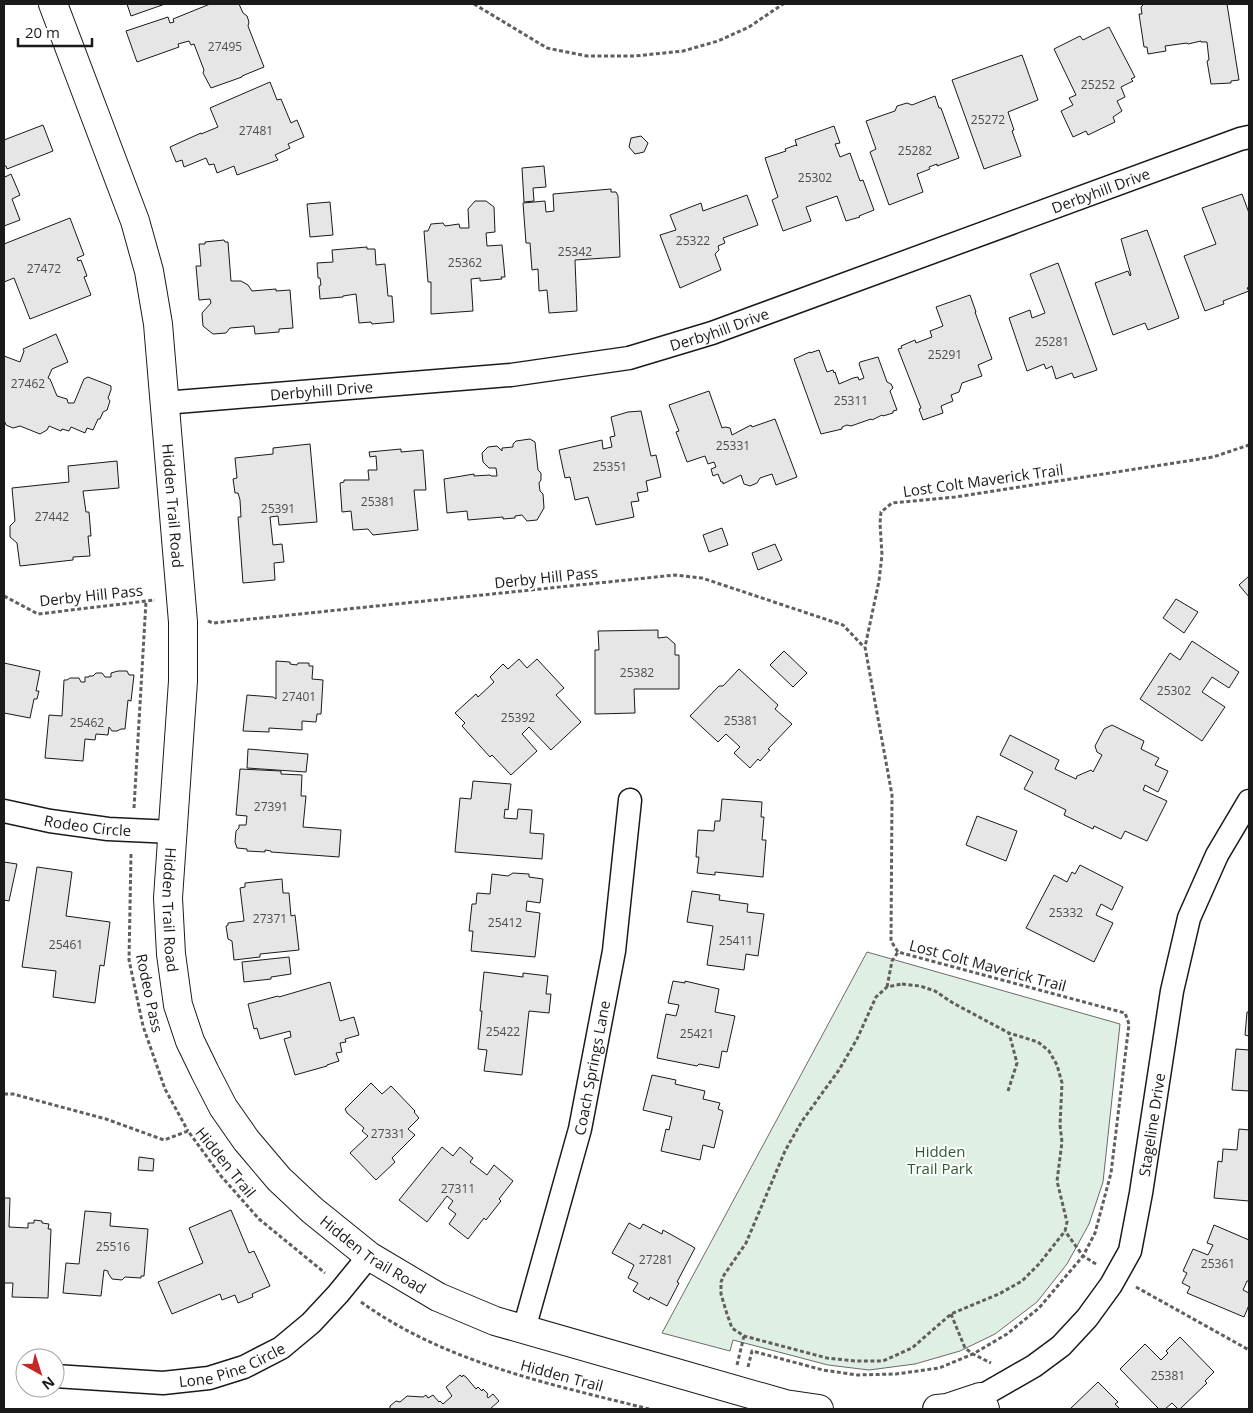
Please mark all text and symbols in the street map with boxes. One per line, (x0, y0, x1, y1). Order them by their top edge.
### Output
scale bar (18, 15, 91, 47)
text: 20 m (25, 22, 60, 42)
house number: 27495 (208, 38, 242, 55)
house number: 25252 (1081, 76, 1115, 93)
house number: 25272 (971, 111, 1005, 128)
house number: 27481 (239, 122, 273, 139)
house number: 25282 (898, 142, 932, 159)
street label: Derbyhill Drive (1049, 163, 1153, 217)
house number: 25302 (798, 169, 832, 186)
house number: 25322 (676, 232, 710, 249)
house number: 25342 (558, 243, 592, 260)
house number: 25362 (448, 254, 482, 271)
house number: 27472 (27, 260, 61, 277)
street label: Derbyhill Drive (667, 303, 771, 355)
house number: 25281 (1035, 333, 1069, 350)
house number: 25291 (928, 346, 962, 363)
house number: 27462 (11, 375, 45, 392)
street label: Derbyhill Drive (269, 376, 374, 404)
house number: 25311 (834, 392, 868, 409)
house number: 25331 (716, 437, 750, 454)
street label: Hidden Trail Road (158, 443, 188, 569)
house number: 25351 (593, 458, 627, 475)
street label: Lost Colt Maverick Trail (902, 459, 1064, 501)
house number: 25381 (361, 493, 395, 510)
house number: 25391 (261, 500, 295, 517)
house number: 27442 (35, 508, 69, 525)
street label: Derby Hill Pass (493, 562, 599, 592)
street label: Derby Hill Pass (38, 580, 144, 610)
house number: 25382 (620, 664, 654, 681)
house number: 25302 (1157, 682, 1191, 699)
house number: 27401 (282, 688, 316, 705)
house number: 25392 (501, 709, 535, 726)
house number: 25381 (724, 712, 758, 729)
house number: 25462 (70, 714, 104, 731)
house number: 27391 (254, 798, 288, 815)
street label: Rodeo Circle (42, 810, 132, 840)
street label: Hidden Trail Road (158, 847, 183, 973)
house number: 25332 (1049, 904, 1083, 921)
house number: 27371 (253, 910, 287, 927)
house number: 25412 (488, 914, 522, 931)
house number: 25411 (719, 932, 753, 949)
street label: Lost Colt Maverick Trail (907, 934, 1069, 996)
house number: 25461 (49, 936, 83, 953)
street label: Rodeo Pass (132, 952, 168, 1034)
street label: Coach Springs Lane (569, 999, 614, 1138)
house number: 25422 (486, 1023, 520, 1040)
house number: 25421 (680, 1025, 714, 1042)
street label: Stageline Drive (1134, 1072, 1169, 1178)
street label: Hidden Trail (191, 1123, 261, 1201)
house number: 27331 (371, 1125, 405, 1142)
park label: Hidden Trail Park (907, 1141, 973, 1178)
house number: 27311 (441, 1180, 475, 1197)
street label: Hidden Trail Road (316, 1211, 430, 1298)
house number: 25516 (96, 1238, 130, 1255)
house number: 27281 (639, 1251, 673, 1268)
house number: 25361 (1201, 1255, 1235, 1272)
street label: Lone Pine Circle (178, 1338, 288, 1391)
north arrow (15, 1348, 65, 1398)
street label: Hidden Trail (518, 1354, 606, 1396)
house number: 25381 (1151, 1367, 1185, 1384)
text: N (38, 1373, 59, 1394)

